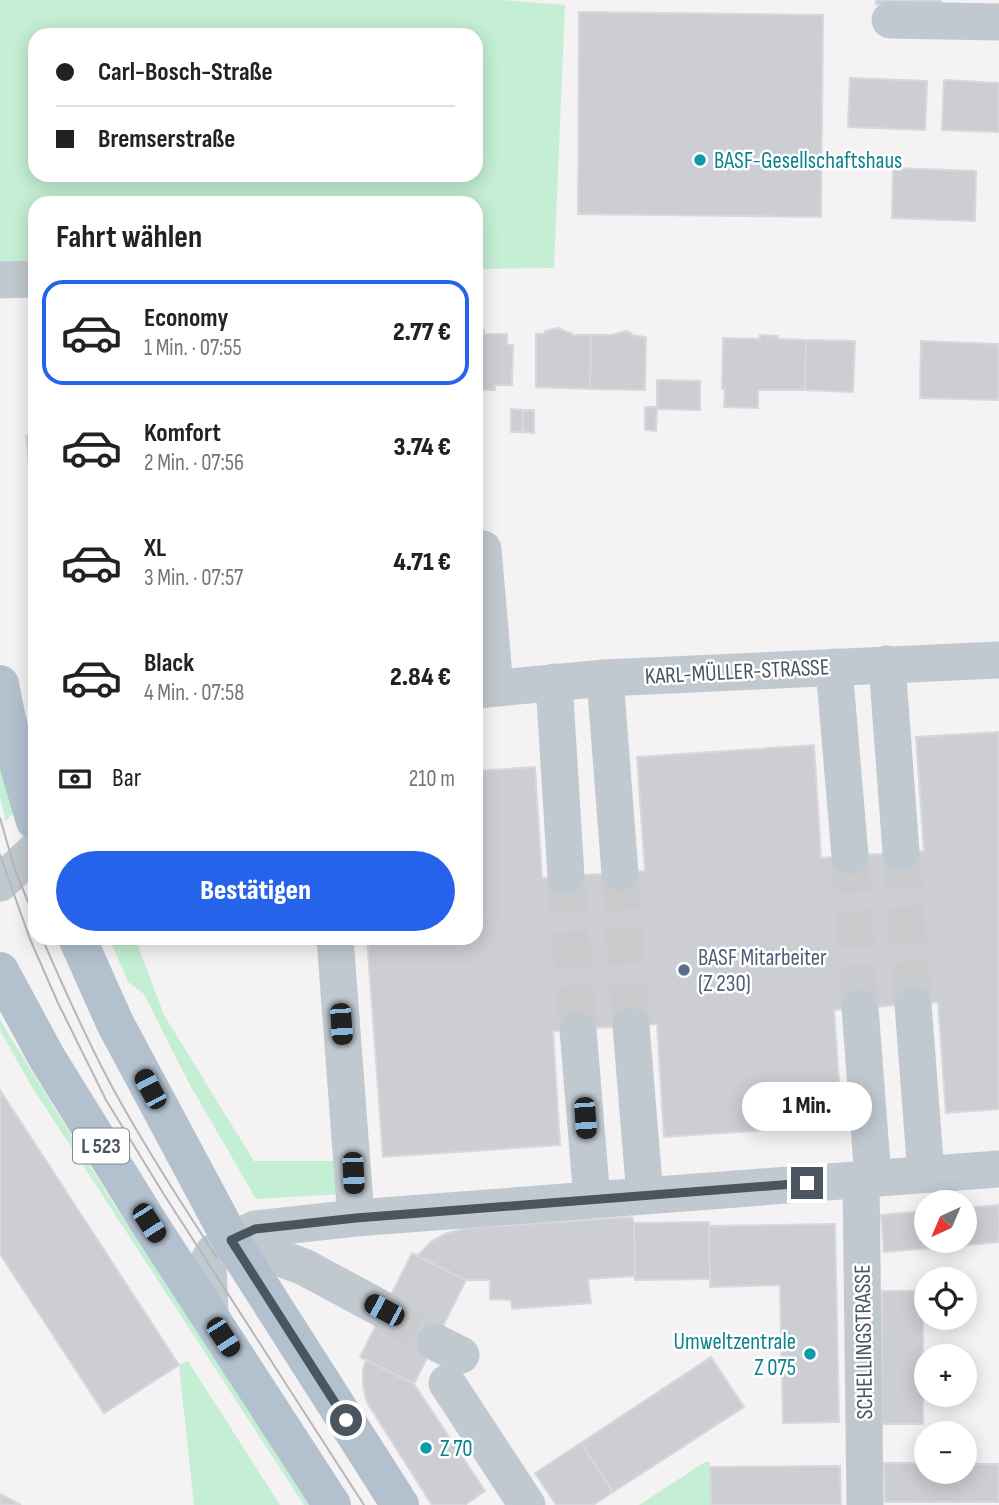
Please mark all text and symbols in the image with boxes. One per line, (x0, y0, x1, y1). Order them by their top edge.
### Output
text: Carl-Bosch-Straße (98, 57, 273, 88)
text: Bremserstraße (98, 124, 235, 155)
place label: BASF-Gesellschaftshaus (714, 147, 902, 175)
marker: BASF-Gesellschaftshaus (692, 152, 708, 168)
text: Fahrt wählen (56, 218, 202, 257)
icon: car (60, 301, 123, 364)
text: Economy (144, 303, 228, 334)
text: 2.77 € (393, 317, 451, 348)
text: 1 Min. · 07:55 (144, 334, 242, 362)
icon: car (60, 416, 123, 479)
text: Komfort (144, 418, 221, 449)
text: 3.74 € (393, 432, 451, 463)
text: 2 Min. · 07:56 (144, 449, 244, 477)
icon: car (60, 531, 123, 594)
text: XL (144, 533, 166, 564)
text: 4.71 € (393, 547, 451, 578)
text: 3 Min. · 07:57 (144, 564, 243, 592)
icon: car (60, 646, 123, 709)
text: Black (144, 648, 194, 679)
street label: KARL-MÜLLER-STRASSE (644, 653, 830, 691)
text: 2.84 € (390, 662, 451, 693)
text: 4 Min. · 07:58 (144, 679, 244, 707)
icon: cash (56, 760, 94, 798)
text: Bar (112, 763, 141, 794)
text: 210 m (409, 765, 455, 793)
button: Bestätigen (56, 851, 455, 931)
place label: BASF Mitarbeiter (Z 230) (698, 944, 827, 998)
marker: BASF Mitarbeiter (Z 230) (676, 962, 692, 978)
car (330, 1002, 353, 1046)
car (131, 1066, 170, 1112)
callout: 1 Min. (742, 1082, 872, 1130)
text: 1 Min. (783, 1092, 831, 1120)
car (574, 1096, 597, 1140)
road number: L 523 (73, 1128, 129, 1164)
car (342, 1151, 365, 1195)
route end (791, 1167, 823, 1199)
north arrow (914, 1190, 976, 1253)
map controls (914, 1190, 977, 1484)
car (129, 1200, 170, 1246)
street label: SCHELLINGSTRASSE (849, 1264, 879, 1420)
button: locate (914, 1267, 977, 1330)
car (361, 1291, 408, 1329)
car (203, 1314, 244, 1360)
place label: Umweltzentrale Z 075 (674, 1328, 796, 1382)
button: + (914, 1344, 977, 1407)
marker: Umweltzentrale Z 075 (802, 1346, 818, 1362)
route start (330, 1404, 362, 1436)
button: − (914, 1421, 977, 1484)
place label: Z 70 (440, 1435, 473, 1463)
marker: Z 70 (418, 1440, 434, 1456)

